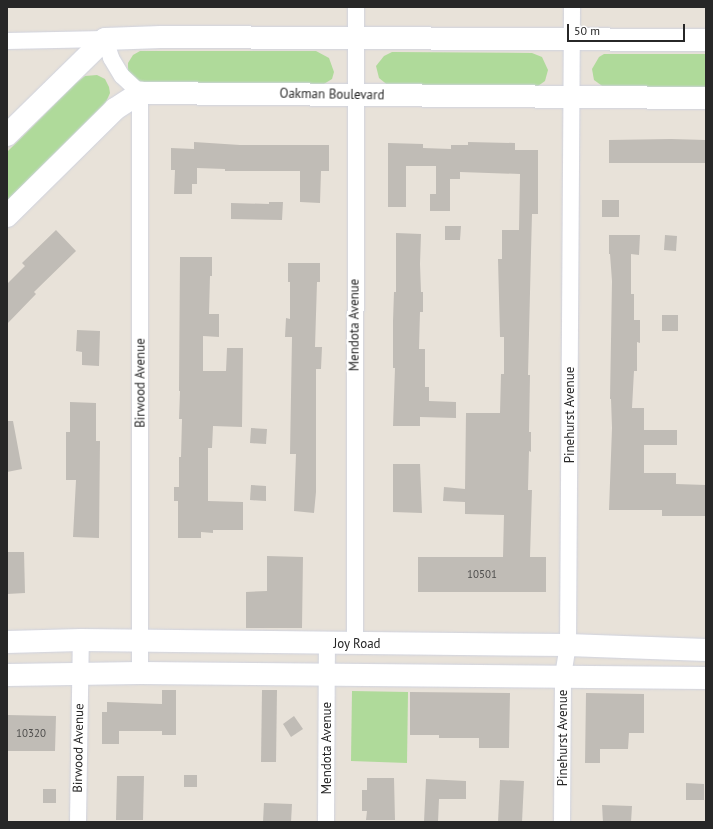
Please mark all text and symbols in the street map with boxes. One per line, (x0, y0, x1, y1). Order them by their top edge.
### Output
scale bar (569, 16, 687, 42)
text: 50 m (574, 23, 600, 38)
street label: Oakman Boulevard (279, 86, 385, 104)
street label: Mendota Avenue (347, 279, 363, 371)
street label: Birwood Avenue (133, 338, 149, 428)
street label: Pinehurst Avenue (562, 367, 578, 463)
house number: 10501 (467, 567, 497, 581)
street label: Joy Road (333, 636, 381, 652)
street label: Pinehurst Avenue (555, 690, 571, 786)
street label: Mendota Avenue (319, 702, 335, 794)
street label: Birwood Avenue (70, 703, 88, 793)
house number: 10320 (16, 726, 46, 740)

